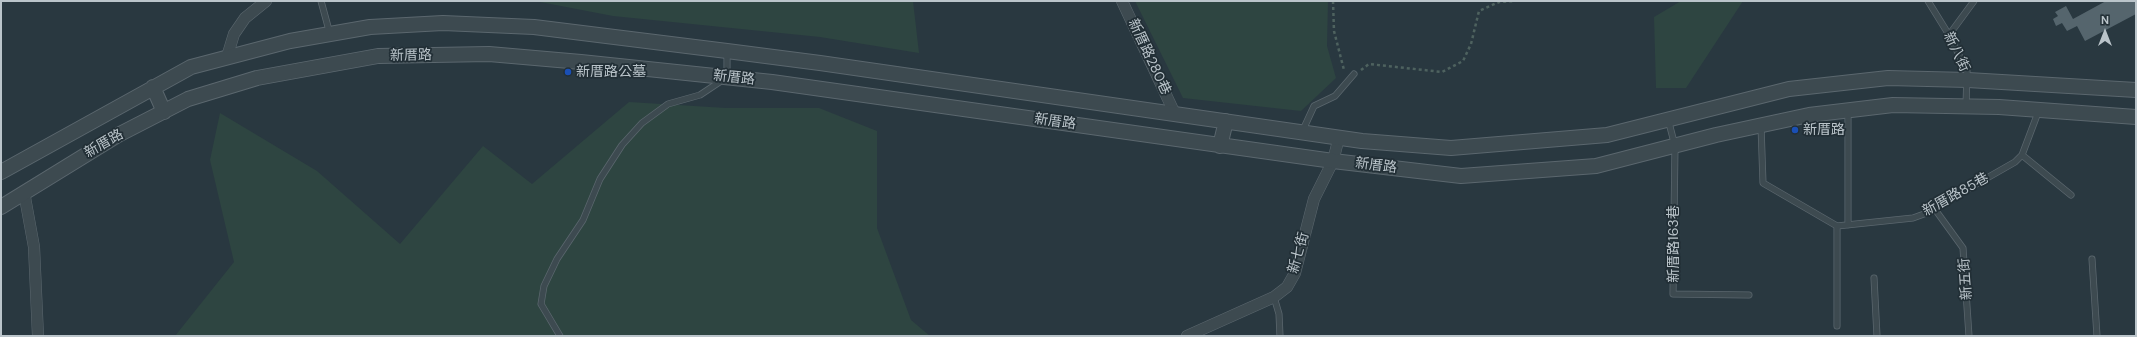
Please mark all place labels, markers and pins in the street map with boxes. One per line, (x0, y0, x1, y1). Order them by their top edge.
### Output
place label: 新厝路公墓 (576, 64, 646, 80)
marker: 新厝路公墓 (563, 67, 573, 77)
place label: 新厝路 (1803, 122, 1845, 138)
marker: 新厝路 (1790, 125, 1800, 135)

